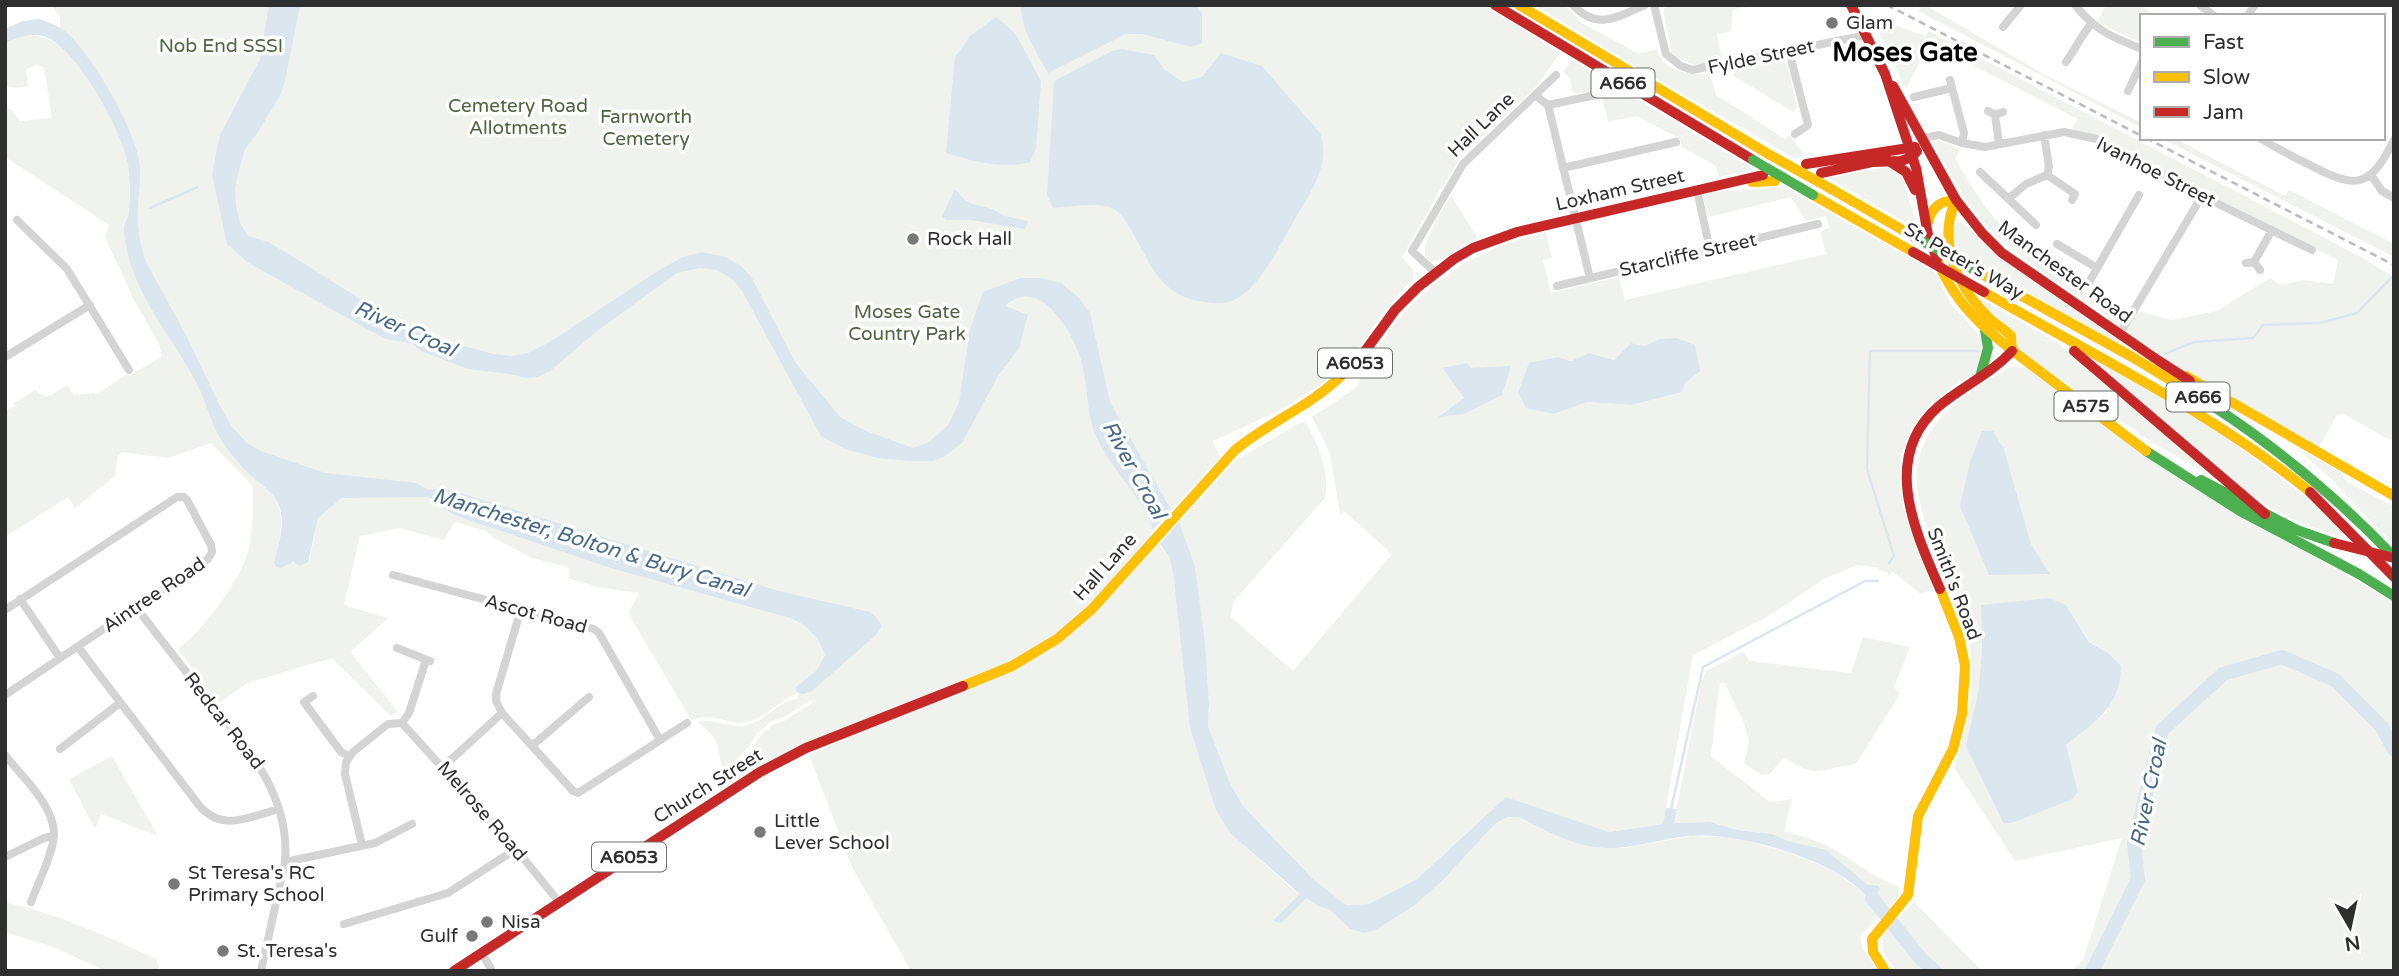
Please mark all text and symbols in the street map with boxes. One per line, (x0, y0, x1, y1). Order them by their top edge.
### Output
place label: Glam (1846, 12, 1893, 34)
legend (2140, 14, 2385, 140)
marker: Glam (1824, 15, 1840, 31)
text: Fast (2203, 30, 2244, 55)
park label: Nob End SSSI (159, 35, 283, 57)
street label: Fylde Street (1706, 35, 1816, 79)
district label: Moses Gate (1832, 37, 1978, 68)
text: Slow (2203, 65, 2251, 90)
road number: A666 (1592, 68, 1654, 98)
street label: Hall Lane (1443, 88, 1519, 162)
park label: Cemetery Road Allotments (448, 95, 588, 139)
text: Jam (2203, 100, 2244, 125)
park label: Farnworth Cemetery (600, 106, 692, 150)
street label: Ivanhoe Street (2093, 133, 2219, 211)
street label: Loxham Street (1553, 164, 1687, 216)
street label: Manchester Road (1994, 216, 2136, 328)
street label: St. Peter's Way (1900, 218, 2028, 304)
place label: Rock Hall (927, 228, 1012, 250)
street label: Starcliffe Street (1617, 229, 1759, 281)
marker: Rock Hall (905, 231, 921, 247)
water label: River Croal (350, 296, 462, 364)
park label: Moses Gate Country Park (848, 301, 966, 345)
road number: A6053 (1318, 348, 1392, 377)
road number: A666 (2166, 382, 2230, 412)
road number: A575 (2054, 392, 2118, 420)
water label: River Croal (1097, 416, 1173, 526)
water label: Manchester, Bolton & Bury Canal (430, 483, 755, 604)
street label: Smith's Road (1922, 525, 1986, 643)
street label: Hall Lane (1069, 529, 1141, 605)
street label: Aintree Road (99, 553, 209, 637)
street label: Ascot Road (483, 590, 589, 638)
street label: Redcar Road (179, 668, 269, 774)
water label: River Croal (2125, 735, 2173, 849)
street label: Church Street (649, 744, 767, 828)
street label: Melrose Road (433, 757, 531, 865)
place label: Little Lever School (774, 810, 890, 854)
marker: Little Lever School (752, 824, 768, 840)
road number: A6053 (592, 842, 666, 872)
place label: St Teresa's RC Primary School (188, 862, 324, 906)
marker: St Teresa's RC Primary School (166, 876, 182, 892)
north arrow (2315, 892, 2385, 962)
place label: Nisa (501, 911, 541, 933)
marker: Nisa (479, 914, 495, 930)
place label: Gulf (420, 925, 459, 947)
marker: Gulf (464, 928, 480, 944)
text: N (2343, 931, 2362, 955)
place label: St. Teresa's (237, 940, 337, 962)
marker: St. Teresa's (215, 943, 231, 959)

